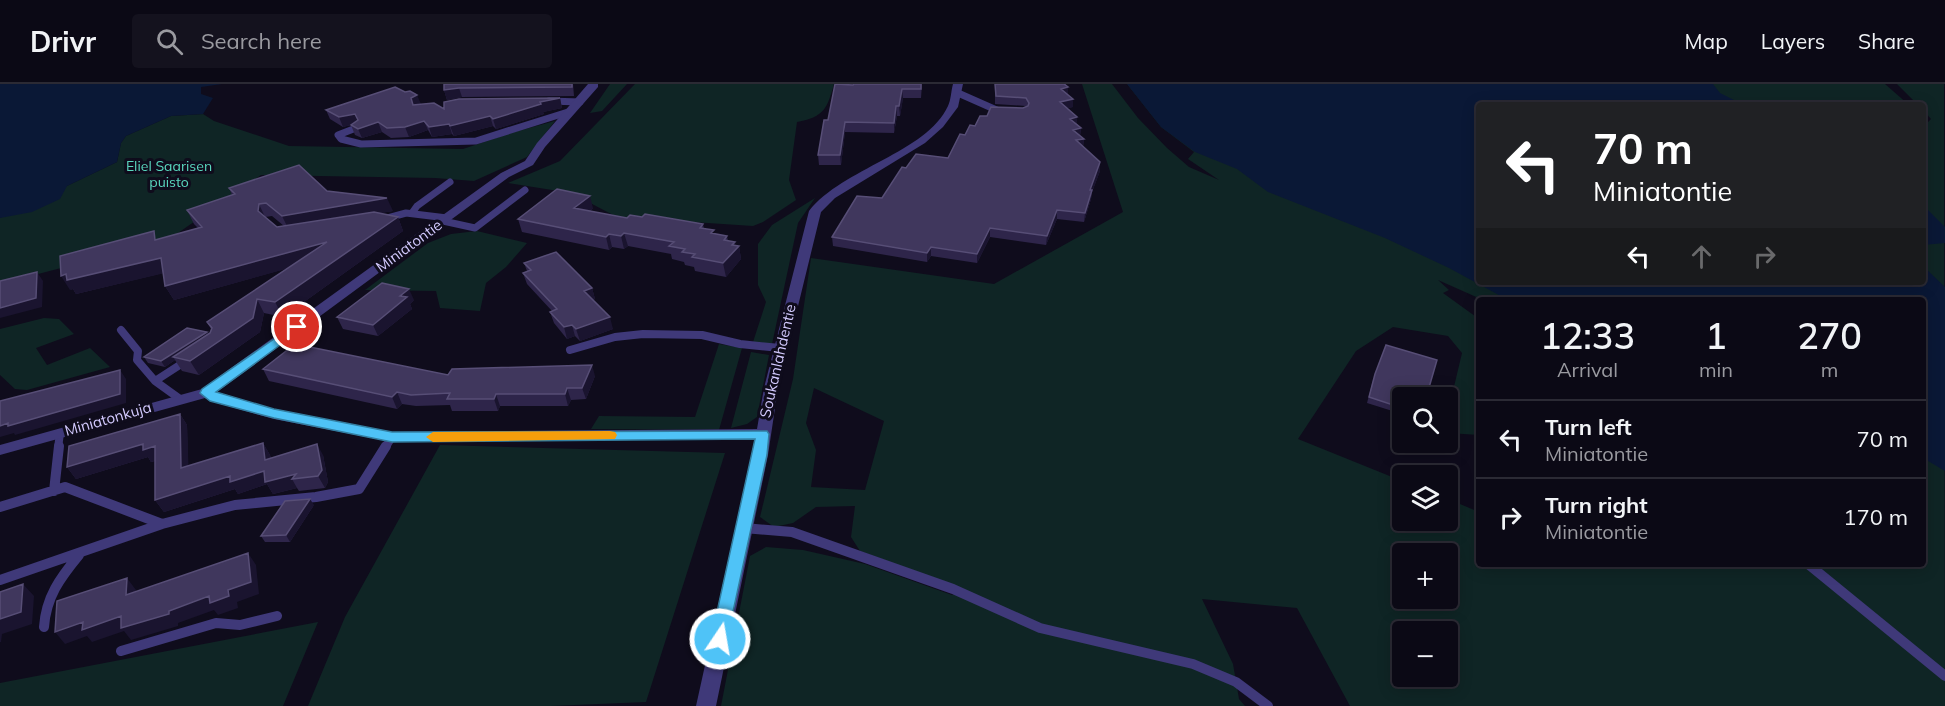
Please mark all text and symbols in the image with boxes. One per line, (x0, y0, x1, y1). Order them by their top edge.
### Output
search box (132, 14, 552, 68)
text: Drivr (30, 24, 96, 59)
icon: search (153, 25, 186, 58)
text: Search here (201, 27, 322, 55)
text: Map (1685, 28, 1728, 54)
text: Layers (1761, 28, 1825, 54)
text: Share (1858, 28, 1915, 54)
text: 70 m (1593, 122, 1693, 175)
icon: left (1494, 126, 1572, 204)
park label: Eliel Saarisen puisto (126, 157, 212, 191)
text: Miniatontie (1593, 174, 1732, 208)
street label: Miniatontie (372, 215, 446, 276)
icon: left (1622, 240, 1655, 273)
icon: ahead (1685, 240, 1718, 273)
icon: right (1748, 240, 1781, 273)
pin (271, 301, 322, 352)
street label: Soukanlahdentie (755, 302, 800, 420)
icon: arrive (280, 310, 313, 343)
text: 12:33 (1540, 313, 1635, 358)
text: 1 (1705, 313, 1727, 358)
text: 270 (1797, 313, 1862, 358)
text: Arrival (1557, 357, 1618, 382)
text: min (1699, 357, 1733, 382)
text: m (1821, 357, 1838, 382)
map controls (1392, 387, 1458, 687)
button: search (1392, 387, 1458, 453)
street label: Miniatonkuja (62, 397, 153, 440)
text: Turn left (1545, 413, 1632, 441)
icon: left (1494, 423, 1527, 456)
text: 70 m (1857, 425, 1908, 453)
text: Miniatontie (1545, 441, 1648, 466)
button: layers (1392, 465, 1458, 531)
text: Turn right (1545, 491, 1648, 519)
icon: right (1494, 501, 1527, 534)
text: 170 m (1843, 503, 1908, 531)
text: Miniatontie (1545, 519, 1648, 544)
button: + (1392, 543, 1458, 609)
position arrow (688, 607, 752, 671)
button: − (1392, 621, 1458, 687)

